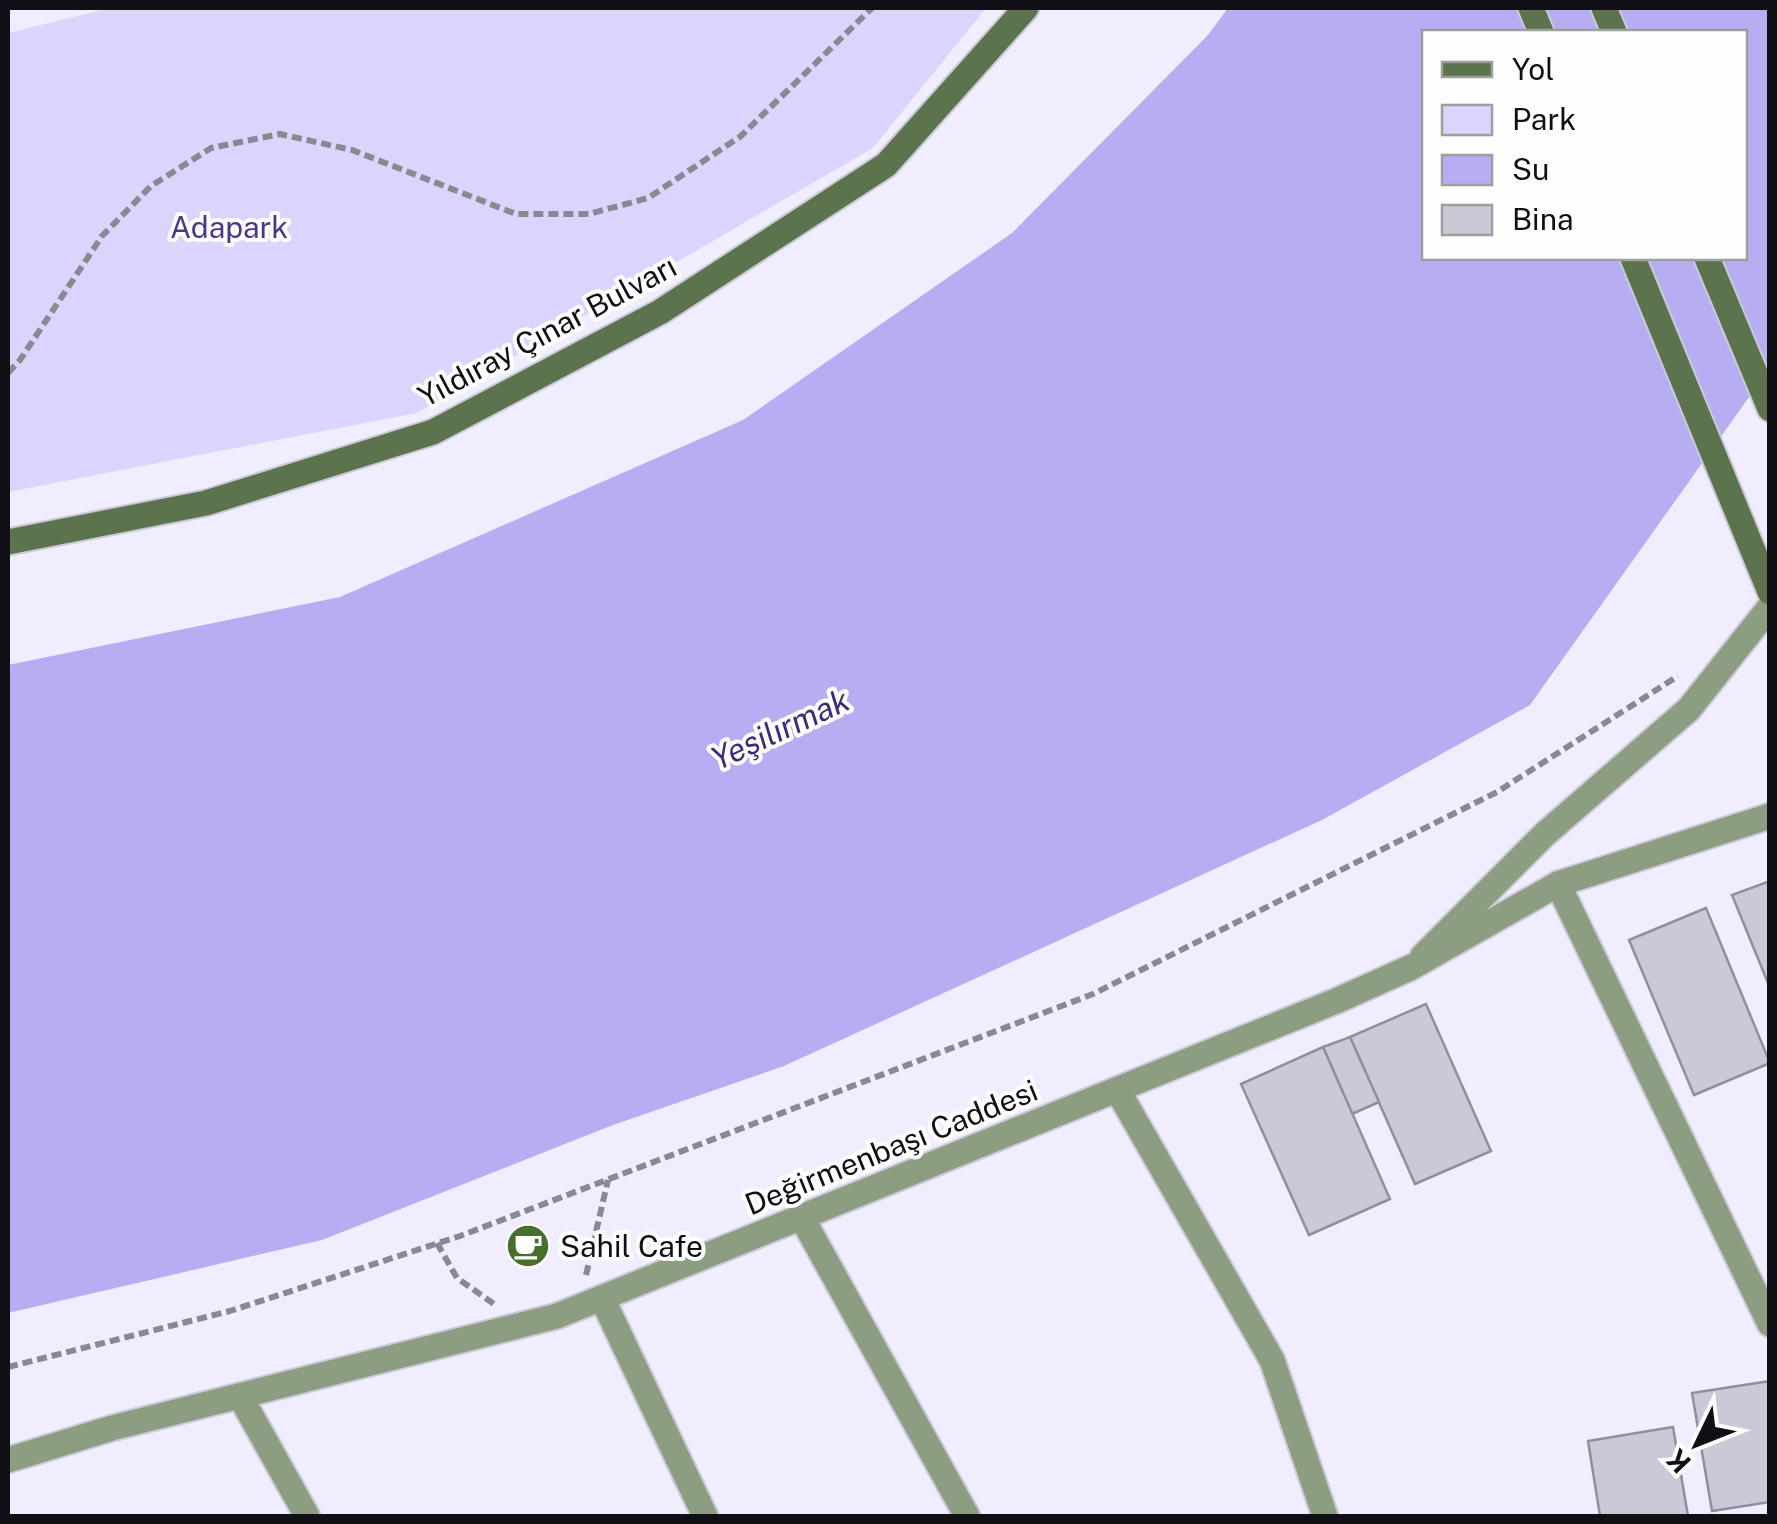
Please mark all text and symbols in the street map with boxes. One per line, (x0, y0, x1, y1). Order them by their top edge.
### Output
legend (1422, 30, 1747, 260)
text: Yol (1512, 51, 1554, 87)
text: Park (1512, 101, 1576, 137)
text: Su (1512, 151, 1550, 187)
text: Bina (1512, 201, 1574, 237)
park label: Adapark (170, 209, 288, 245)
street label: Yıldıray Çınar Bulvarı (412, 248, 682, 414)
water label: Yeşilırmak (705, 681, 855, 777)
street label: Değirmenbaşı Caddesi (740, 1072, 1042, 1222)
cafe icon: Sahil Cafe (505, 1223, 551, 1269)
place label: Sahil Cafe (560, 1228, 703, 1264)
north arrow (1647, 1394, 1747, 1494)
text: K (1659, 1443, 1697, 1480)

